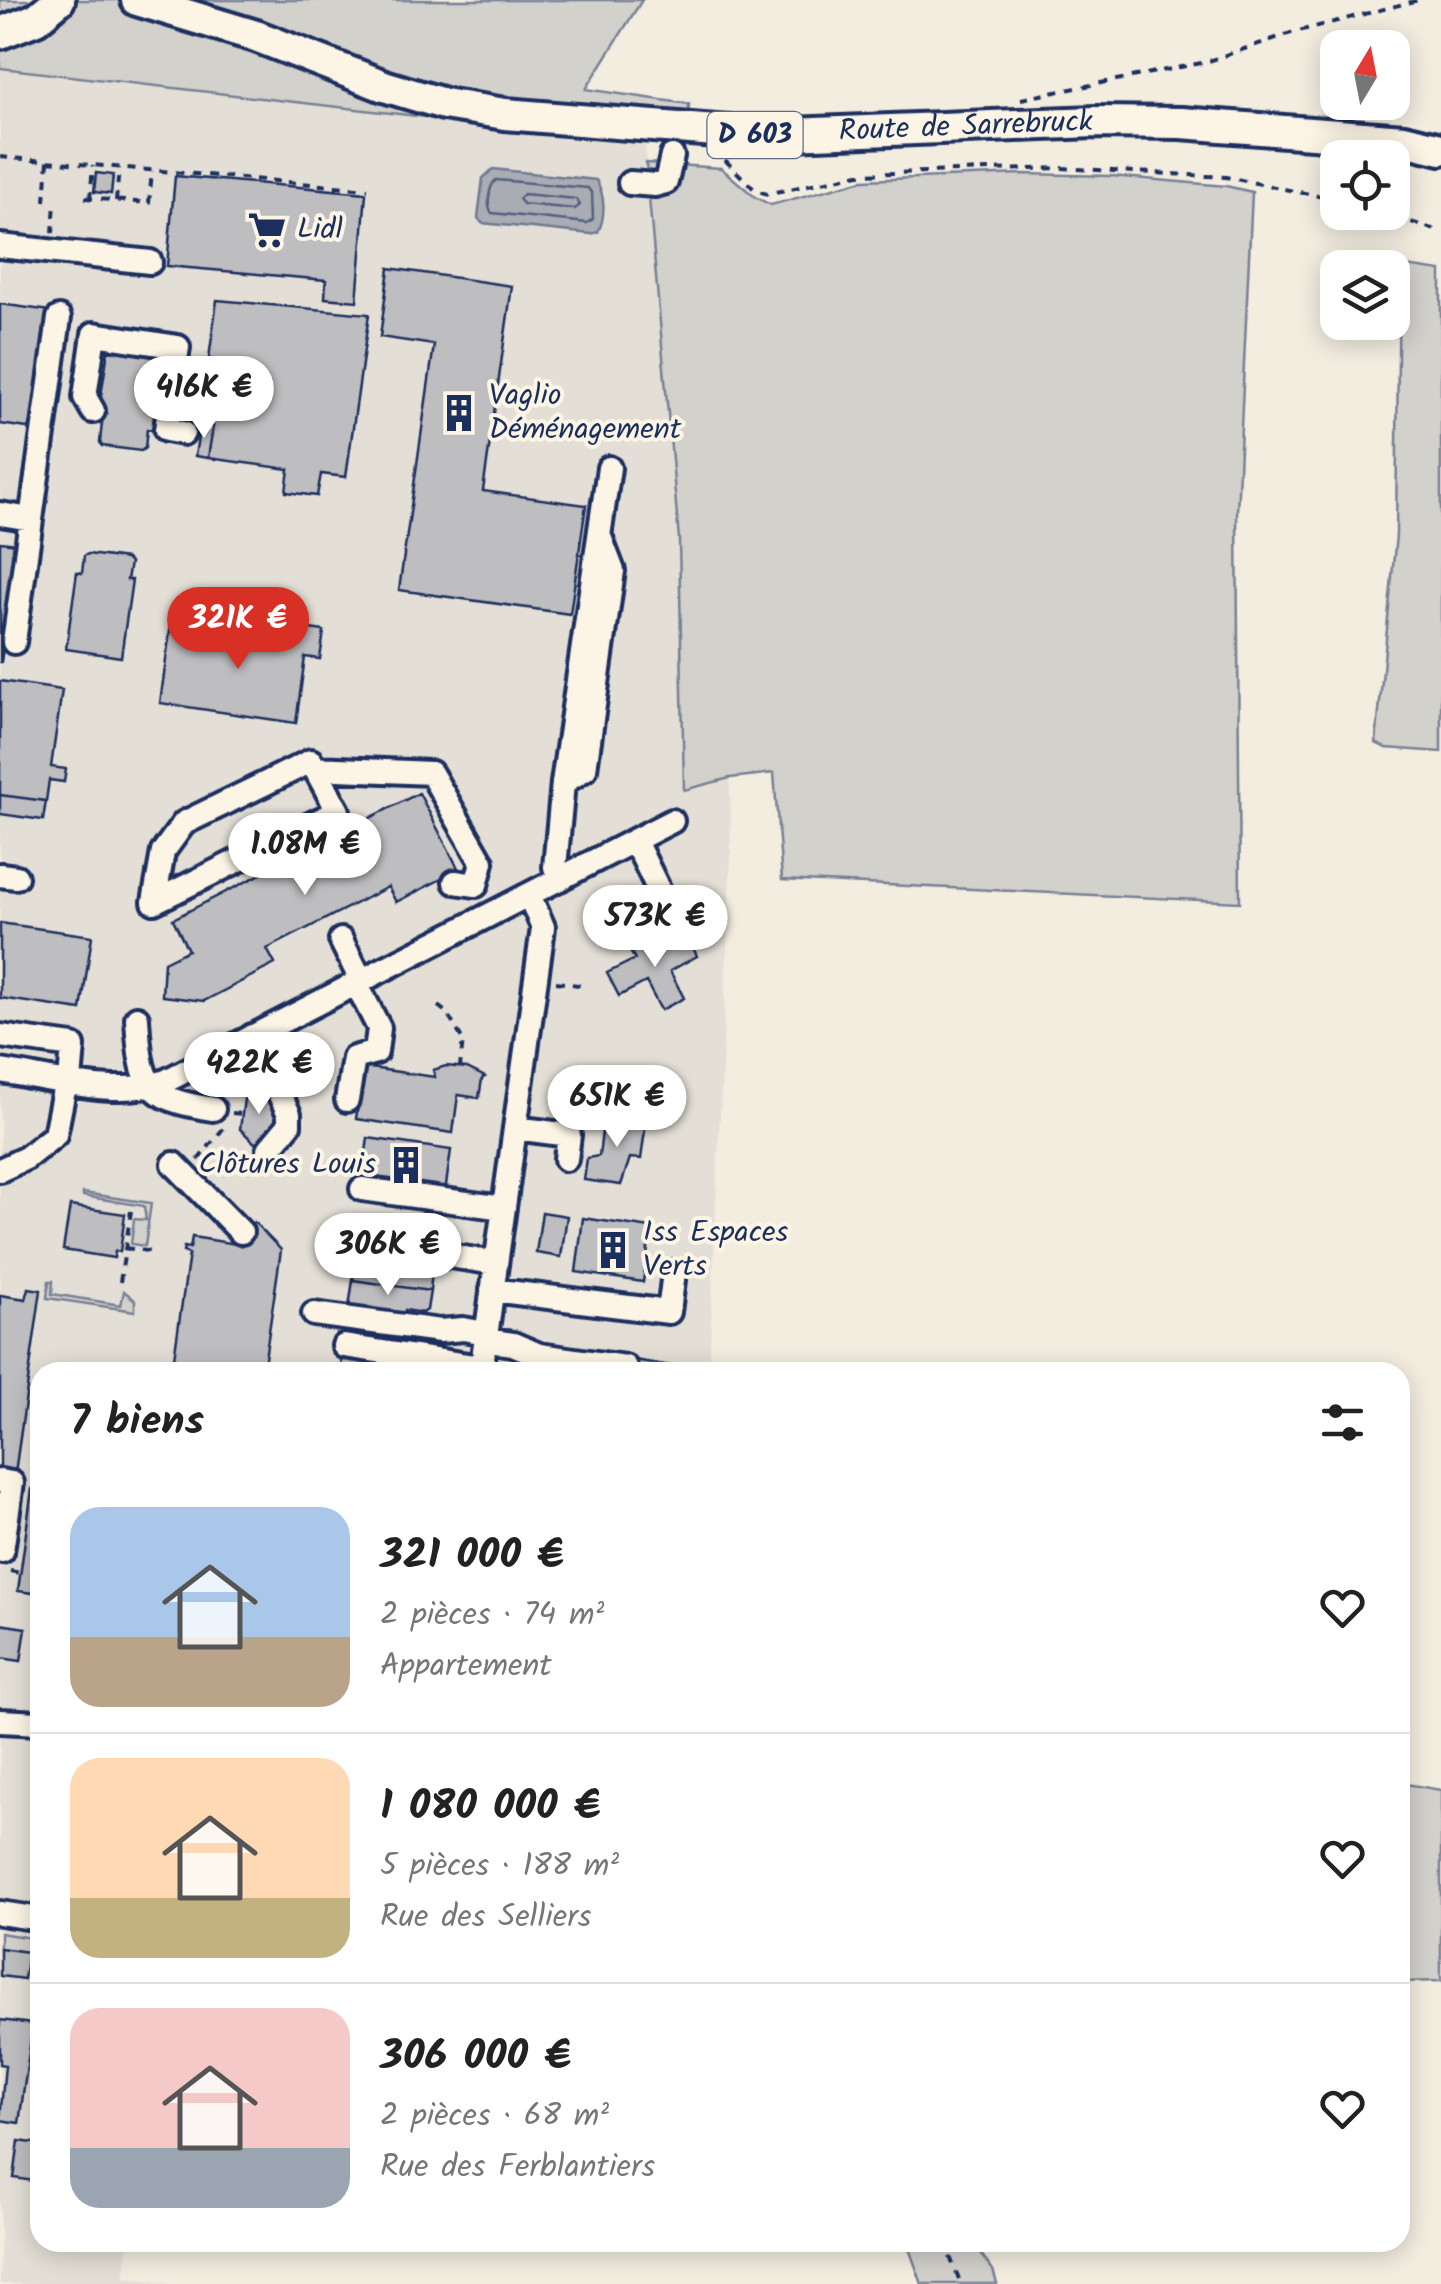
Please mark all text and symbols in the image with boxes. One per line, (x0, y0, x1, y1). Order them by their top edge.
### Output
north arrow (1320, 30, 1410, 120)
map controls (1320, 30, 1410, 340)
street label: Route de Sarrebruck (838, 98, 1095, 156)
road number: D 603 (708, 112, 802, 158)
button: locate (1320, 140, 1410, 230)
place label: Lidl (297, 206, 343, 254)
supermarket icon: Lidl (246, 209, 288, 251)
button: layers (1320, 250, 1410, 340)
pin: 416K € (123, 356, 285, 441)
text: 416K € (156, 363, 252, 414)
place label: Vaglio Déménagement (489, 372, 682, 454)
building icon: Vaglio Déménagement (438, 392, 480, 434)
pin: 321K € (157, 587, 319, 672)
text: 321K € (189, 594, 287, 645)
pin: 1.08M € (213, 813, 397, 898)
text: 1.08M € (250, 820, 360, 871)
pin: 573K € (574, 885, 736, 970)
text: 573K € (605, 892, 705, 943)
pin: 422K € (178, 1032, 340, 1117)
text: 422K € (206, 1039, 312, 1090)
pin: 651K € (536, 1065, 698, 1150)
text: 651K € (569, 1072, 665, 1123)
place label: Clôtures Louis (199, 1141, 376, 1189)
building icon: Clôtures Louis (385, 1144, 427, 1186)
place label: Iss Espaces Verts (643, 1209, 788, 1291)
pin: 306K € (307, 1213, 469, 1298)
text: 306K € (336, 1220, 440, 1271)
building icon: Iss Espaces Verts (592, 1229, 634, 1271)
text: 7 biens (70, 1389, 204, 1456)
icon: filters (1315, 1395, 1370, 1450)
text: 321 000 € (380, 1523, 564, 1590)
icon: home (150, 1547, 270, 1667)
icon: heart (1315, 1580, 1370, 1635)
text: 2 pièces · 74 m² (380, 1590, 604, 1641)
text: Appartement (380, 1641, 552, 1692)
text: 1 080 000 € (380, 1774, 600, 1841)
icon: home (150, 1798, 270, 1918)
icon: heart (1315, 1831, 1370, 1886)
text: 5 pièces · 188 m² (380, 1841, 619, 1892)
text: Rue des Selliers (380, 1892, 591, 1943)
text: 306 000 € (380, 2024, 571, 2091)
icon: home (150, 2048, 270, 2168)
icon: heart (1315, 2081, 1370, 2136)
text: 2 pièces · 68 m² (380, 2091, 609, 2142)
text: Rue des Ferblantiers (380, 2142, 655, 2193)

